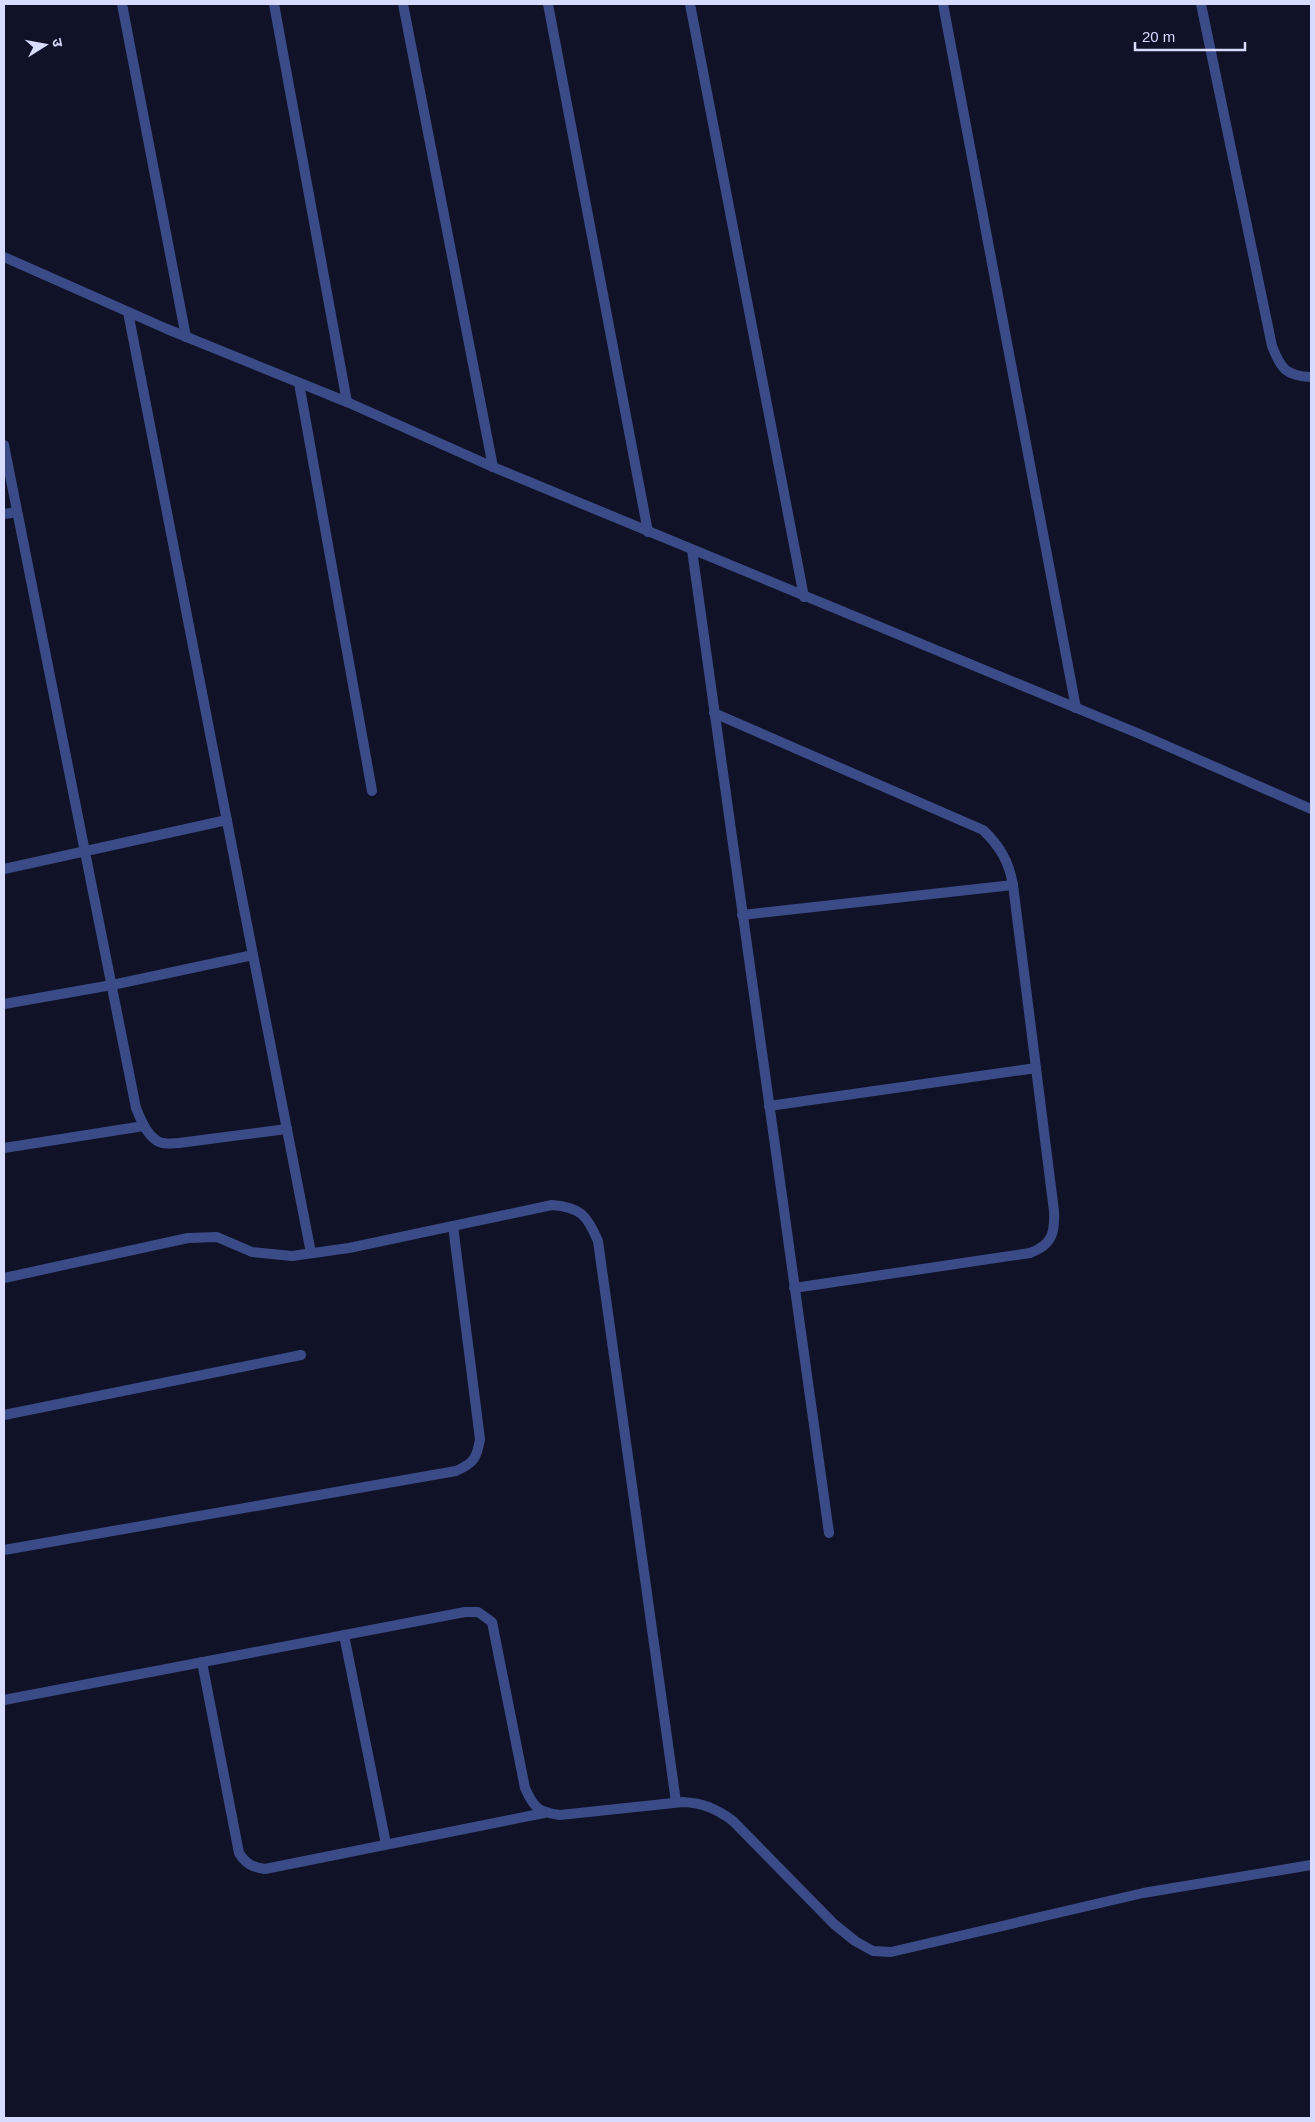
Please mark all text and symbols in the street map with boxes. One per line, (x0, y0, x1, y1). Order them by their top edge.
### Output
north arrow (20, 20, 70, 70)
scale bar (1135, 20, 1245, 52)
text: 20 m (1142, 28, 1175, 45)
text: उ (49, 37, 67, 49)

